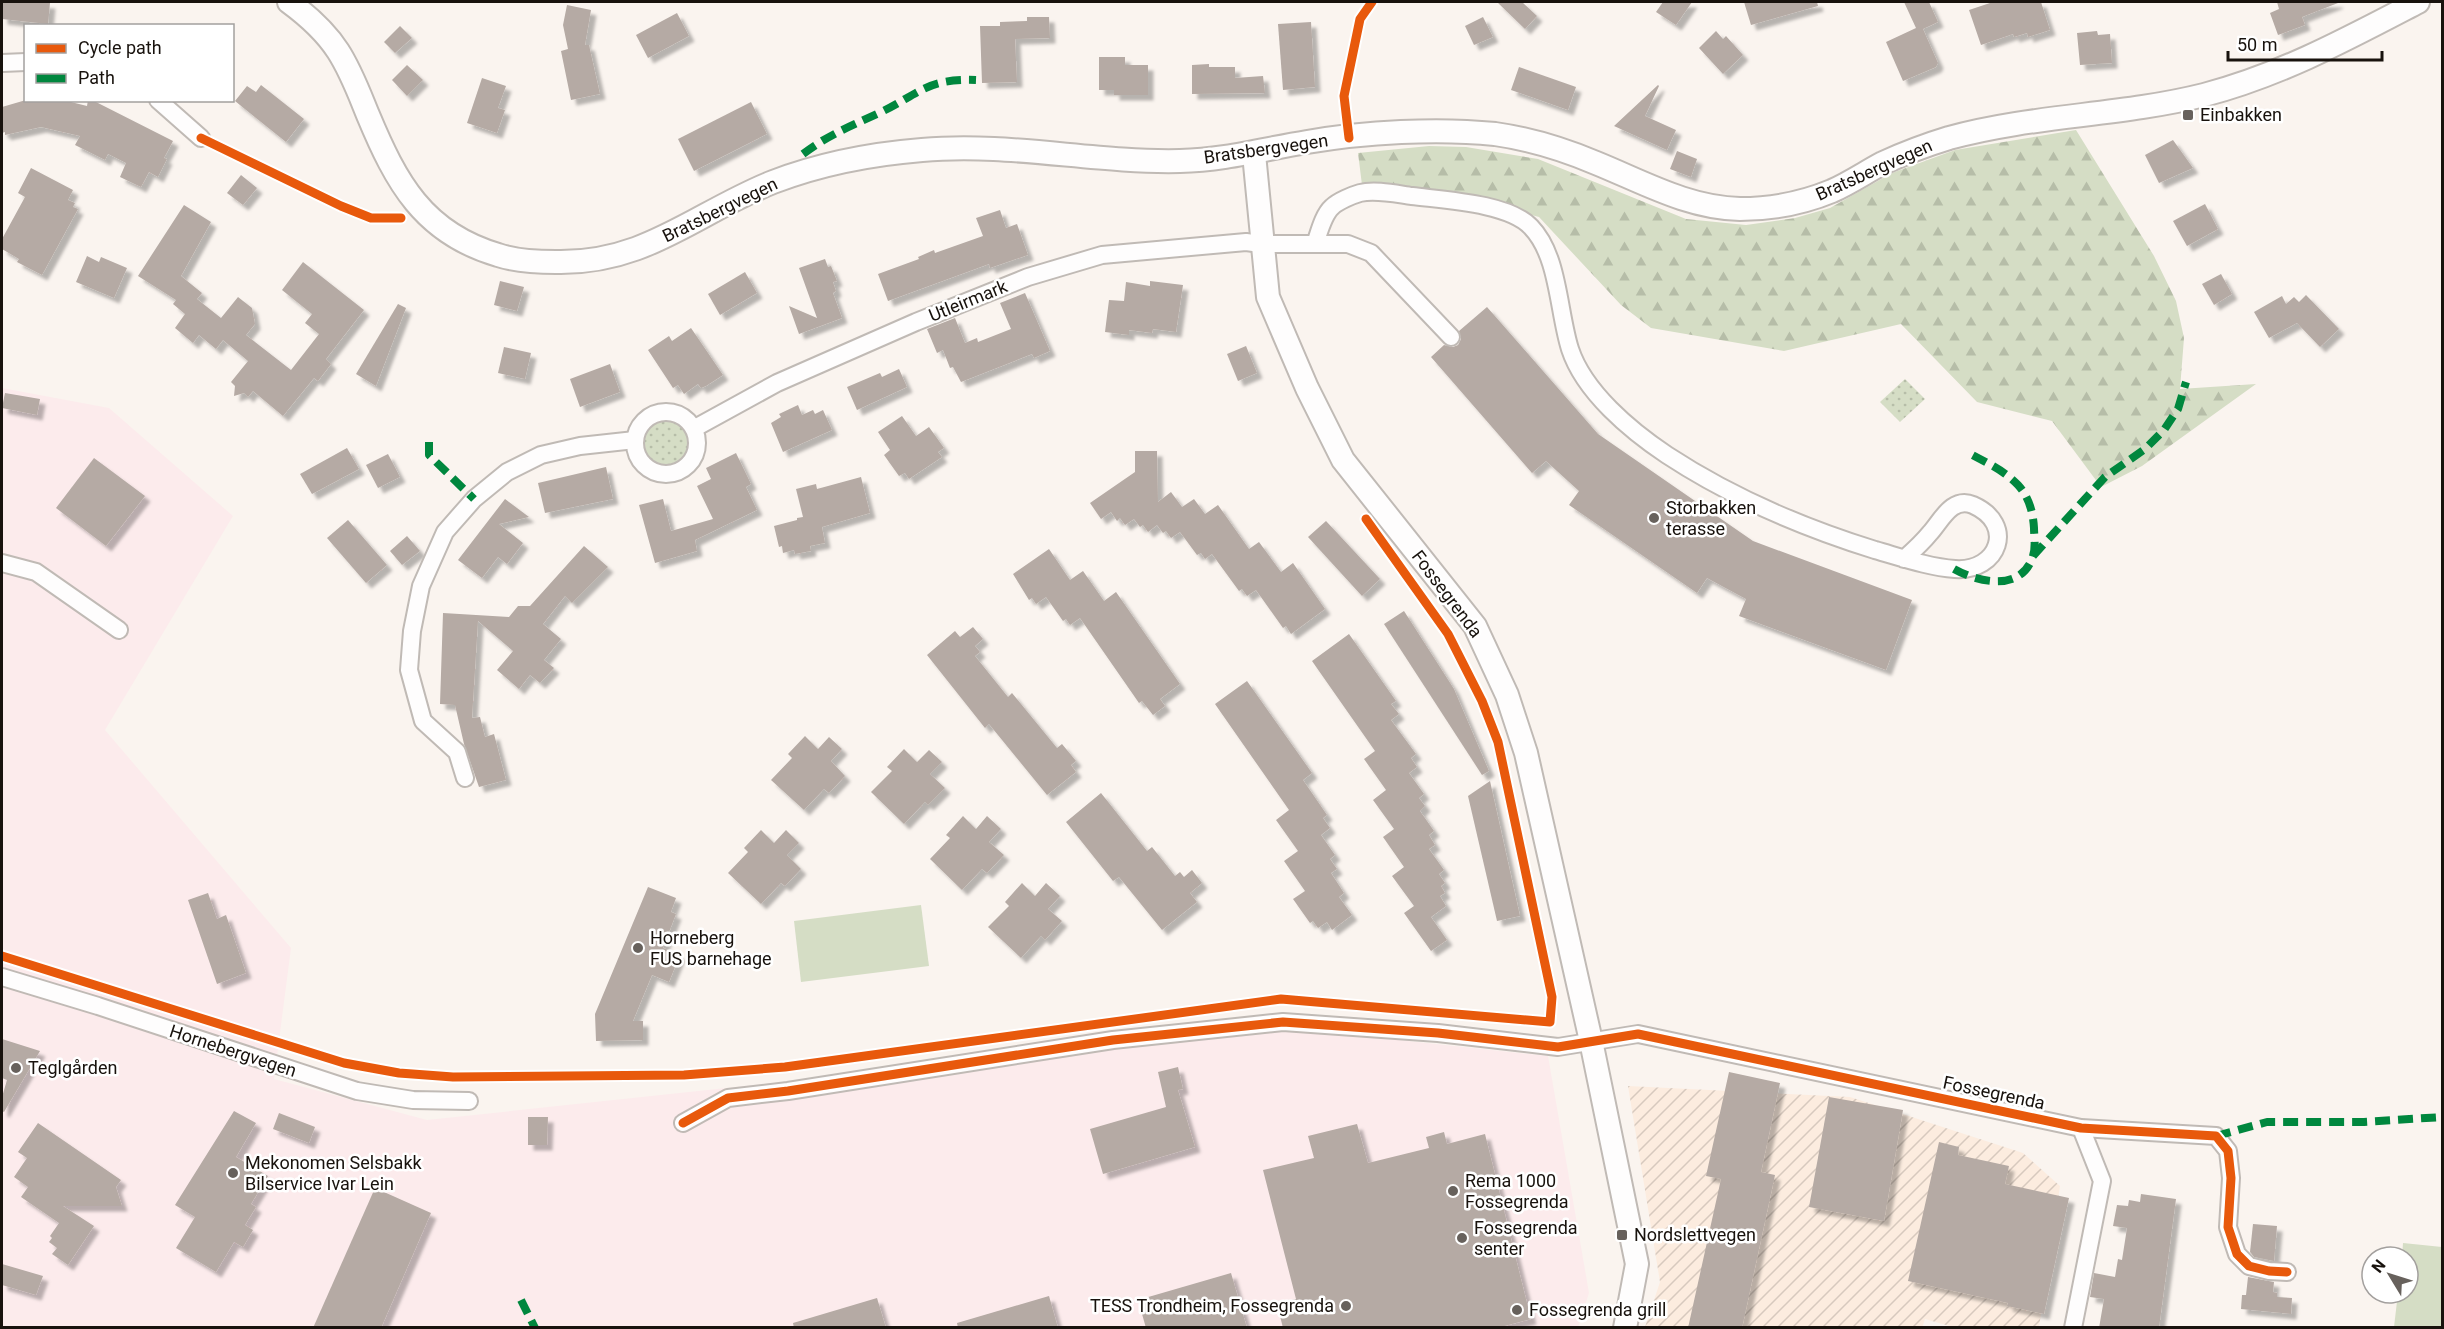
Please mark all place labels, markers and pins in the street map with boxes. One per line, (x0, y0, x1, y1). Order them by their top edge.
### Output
place label: Einbakken (2200, 104, 2282, 125)
marker: Einbakken (2181, 108, 2195, 122)
place label: Storbakken terasse (1666, 497, 1756, 539)
marker: Storbakken terasse (1647, 511, 1661, 525)
place label: Horneberg FUS barnehage (650, 927, 772, 969)
marker: Horneberg FUS barnehage (631, 941, 645, 955)
place label: Teglgården (28, 1057, 117, 1078)
marker: Teglgården (9, 1061, 23, 1075)
place label: Mekonomen Selsbakk Bilservice Ivar Lein (245, 1152, 423, 1194)
marker: Mekonomen Selsbakk Bilservice Ivar Lein (226, 1166, 240, 1180)
place label: Rema 1000 Fossegrenda (1465, 1170, 1569, 1212)
marker: Rema 1000 Fossegrenda (1446, 1184, 1460, 1198)
place label: Fossegrenda senter (1474, 1217, 1578, 1259)
place label: Nordslettvegen (1634, 1224, 1756, 1245)
marker: Nordslettvegen (1615, 1228, 1629, 1242)
marker: Fossegrenda senter (1455, 1231, 1469, 1245)
place label: TESS Trondheim, Fossegrenda (1090, 1295, 1334, 1316)
marker: TESS Trondheim, Fossegrenda (1339, 1299, 1353, 1313)
place label: Fossegrenda grill (1529, 1299, 1666, 1320)
marker: Fossegrenda grill (1510, 1303, 1524, 1317)

